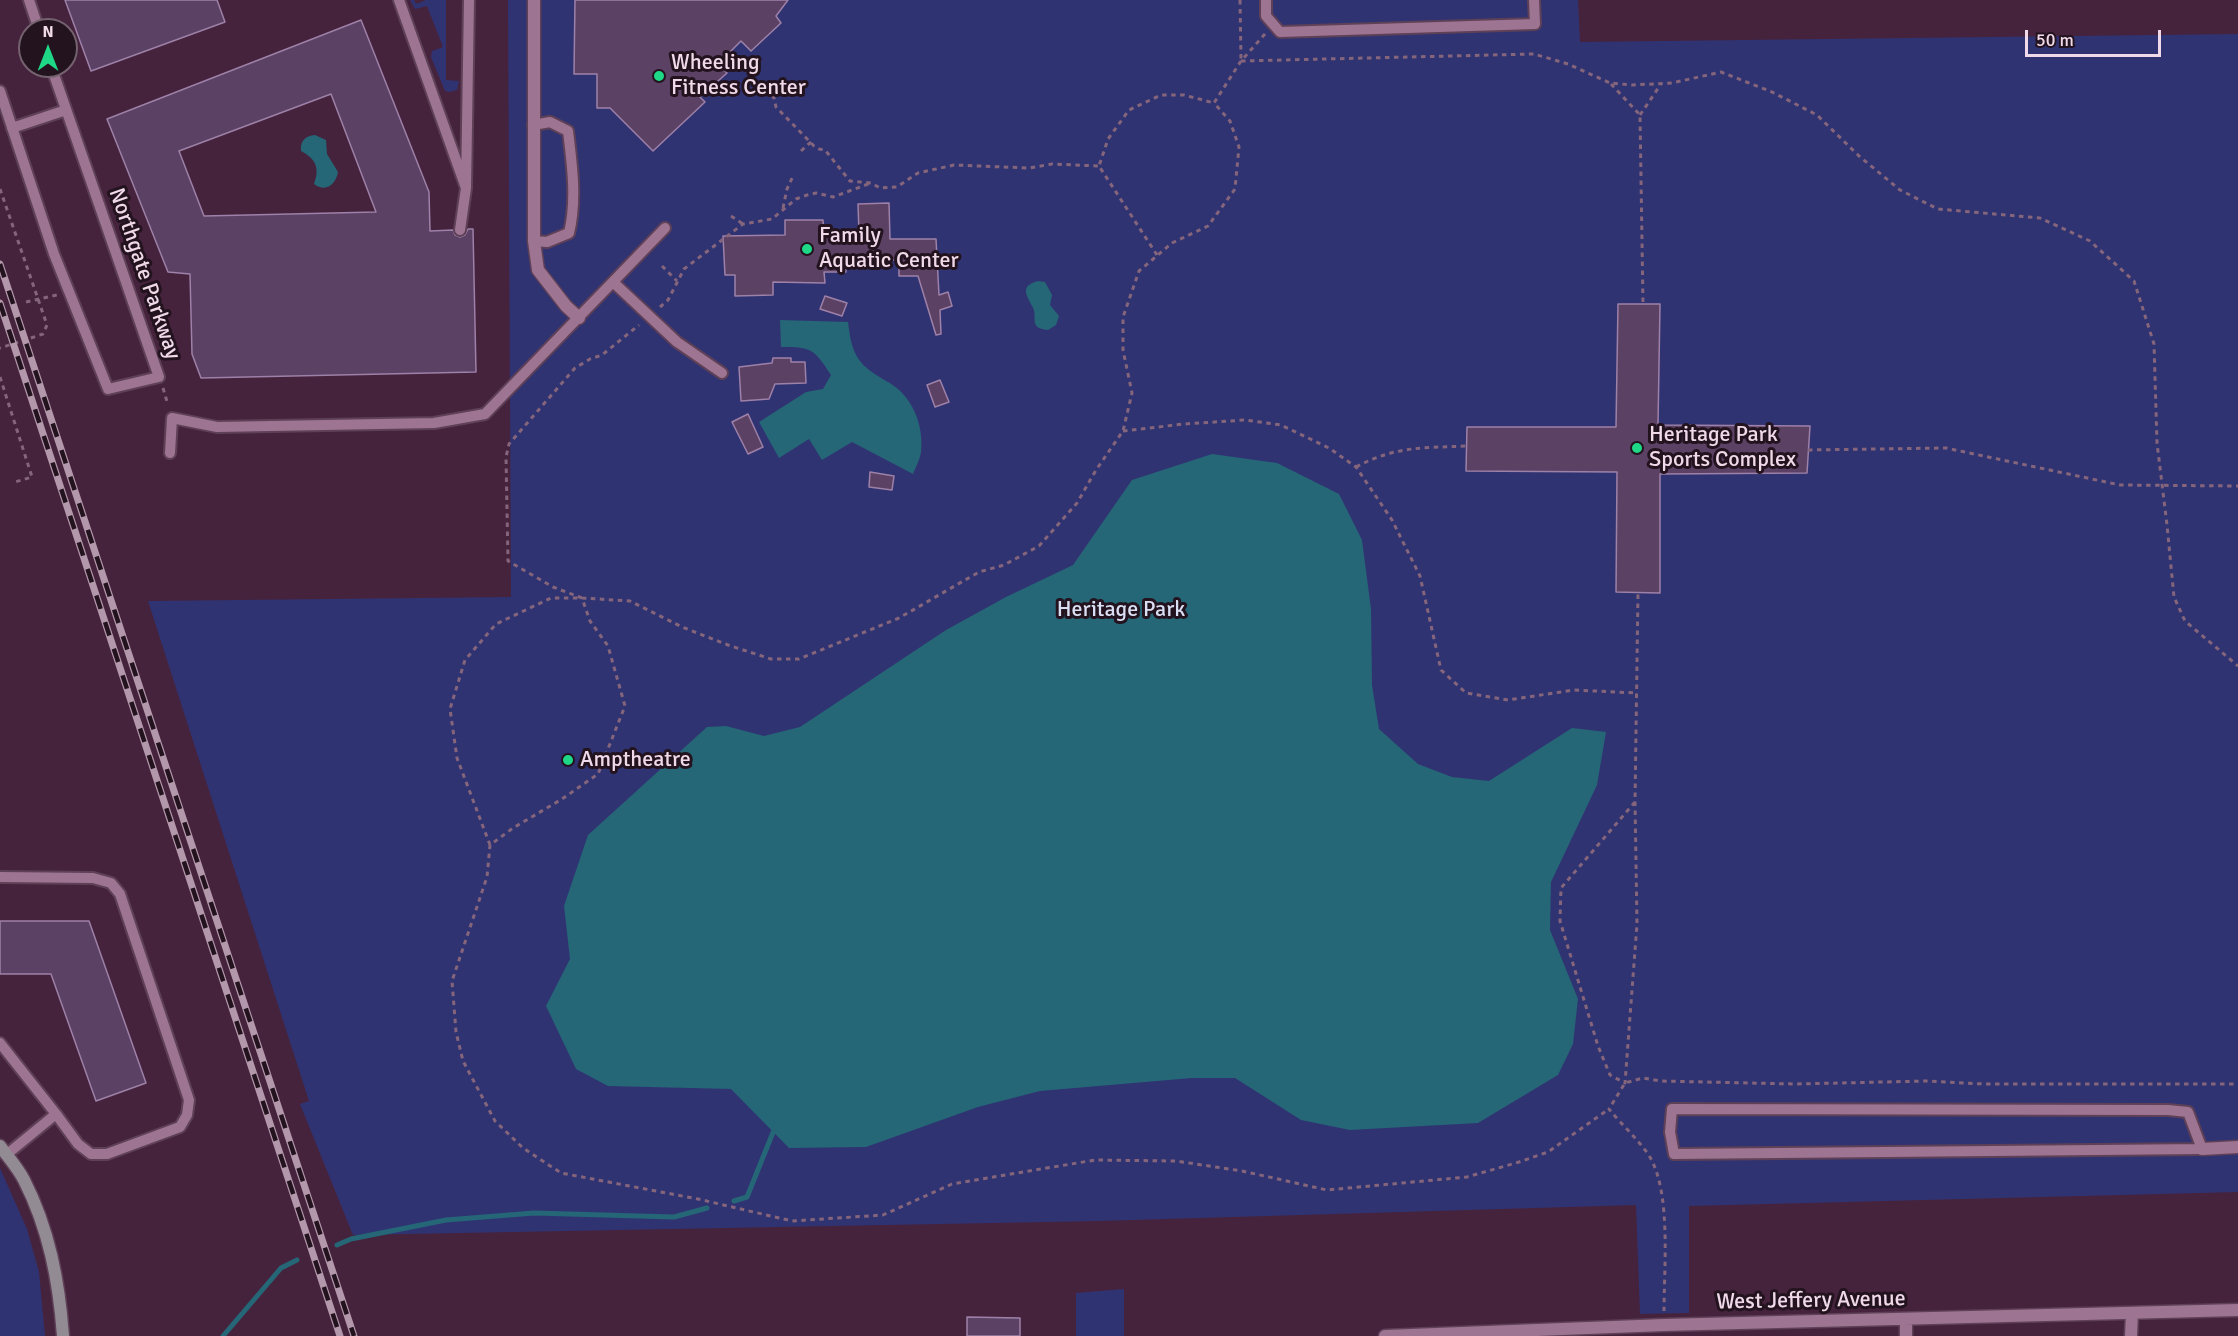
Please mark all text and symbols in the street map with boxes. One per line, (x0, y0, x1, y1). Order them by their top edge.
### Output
north arrow (18, 18, 78, 78)
scale bar (2028, 18, 2164, 56)
text: N (42, 22, 54, 42)
text: 50 m (2036, 29, 2074, 51)
place label: Wheeling Fitness Center (671, 50, 806, 101)
marker: Wheeling Fitness Center (652, 69, 666, 83)
street label: Northgate Parkway (102, 185, 186, 363)
place label: Family Aquatic Center (819, 223, 959, 274)
marker: Family Aquatic Center (800, 242, 814, 256)
place label: Heritage Park Sports Complex (1649, 422, 1796, 474)
marker: Heritage Park Sports Complex (1630, 441, 1644, 455)
park label: Heritage Park (1057, 597, 1185, 623)
place label: Amptheatre (580, 747, 691, 773)
marker: Amptheatre (561, 753, 575, 767)
street label: West Jeffery Avenue (1716, 1286, 1906, 1316)

